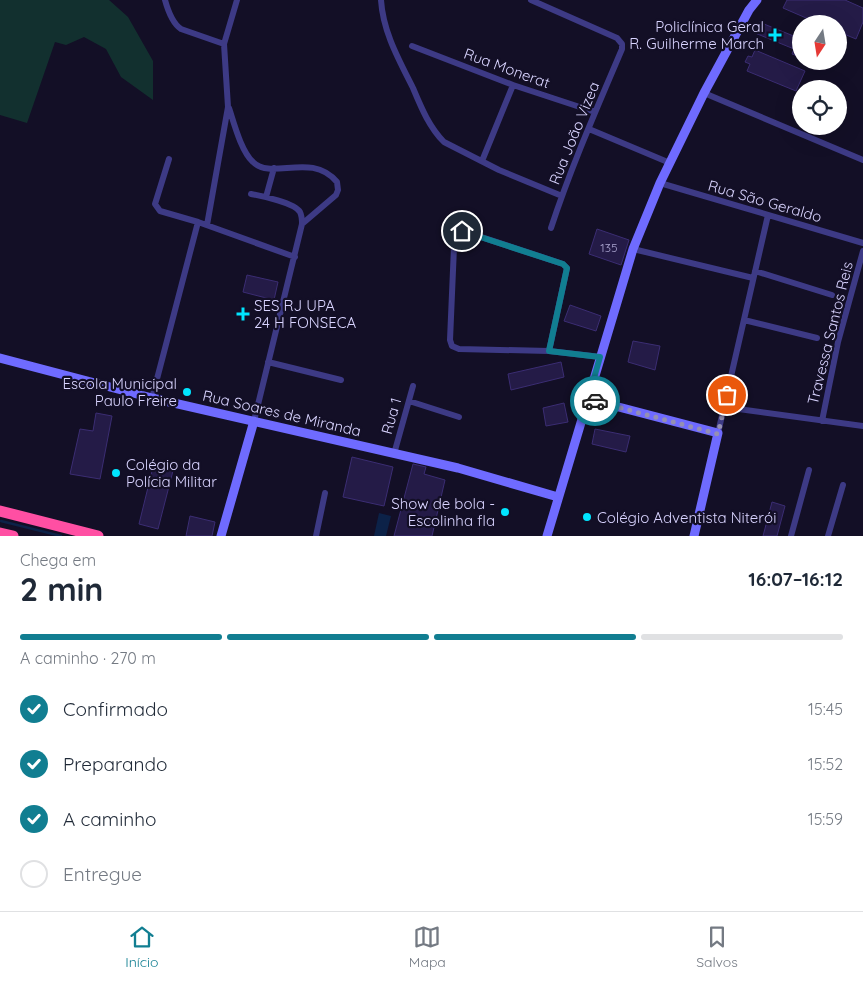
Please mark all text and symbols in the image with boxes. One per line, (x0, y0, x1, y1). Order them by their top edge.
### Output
north arrow (792, 15, 848, 70)
map controls (792, 15, 847, 135)
place label: Policlínica Geral R. Guilherme March (629, 17, 764, 53)
marker: Policlínica Geral R. Guilherme March (768, 28, 782, 42)
street label: Rua Monerat (461, 44, 553, 92)
street label: Rua João Vizea (545, 79, 603, 187)
button: locate (792, 80, 847, 135)
street label: Rua São Geraldo (706, 176, 824, 226)
pin (441, 210, 483, 252)
icon: home (448, 217, 476, 245)
house number: 135 (600, 240, 618, 255)
street label: Travessa Santos Reis (803, 260, 857, 406)
place label: SES RJ UPA 24 H FONSECA (254, 296, 356, 332)
marker: SES RJ UPA 24 H FONSECA (236, 307, 250, 321)
place label: Escola Municipal Paulo Freire (63, 374, 177, 410)
pin (706, 374, 748, 416)
courier (570, 376, 620, 426)
icon: bag (713, 381, 741, 409)
marker: Escola Municipal Paulo Freire (181, 386, 193, 398)
street label: Rua Soares de Miranda (201, 386, 363, 440)
icon: car (581, 387, 609, 415)
street label: Rua 1 (377, 396, 405, 436)
place label: Colégio da Polícia Militar (126, 455, 217, 491)
marker: Colégio da Polícia Militar (110, 467, 122, 479)
place label: Show de bola - Escolinha fla (391, 494, 495, 530)
marker: Show de bola - Escolinha fla (499, 506, 511, 518)
place label: Colégio Adventista Niterói (597, 508, 776, 527)
marker: Colégio Adventista Niterói (581, 511, 593, 523)
text: Chega em (20, 550, 96, 570)
text: 16:07–16:12 (748, 567, 843, 591)
text: 2 min (20, 569, 103, 609)
text: A caminho · 270 m (20, 648, 156, 668)
icon: check (20, 695, 48, 723)
text: Confirmado (63, 697, 168, 721)
text: 15:45 (808, 699, 843, 719)
icon: check (20, 750, 48, 778)
text: Preparando (63, 752, 168, 776)
text: 15:52 (808, 754, 843, 774)
icon: check (20, 805, 48, 833)
text: A caminho (63, 807, 156, 831)
text: 15:59 (808, 809, 843, 829)
text: Entregue (63, 862, 142, 886)
tab: Início (125, 923, 158, 971)
tab: Mapa (409, 923, 446, 971)
tab: Salvos (696, 923, 738, 971)

